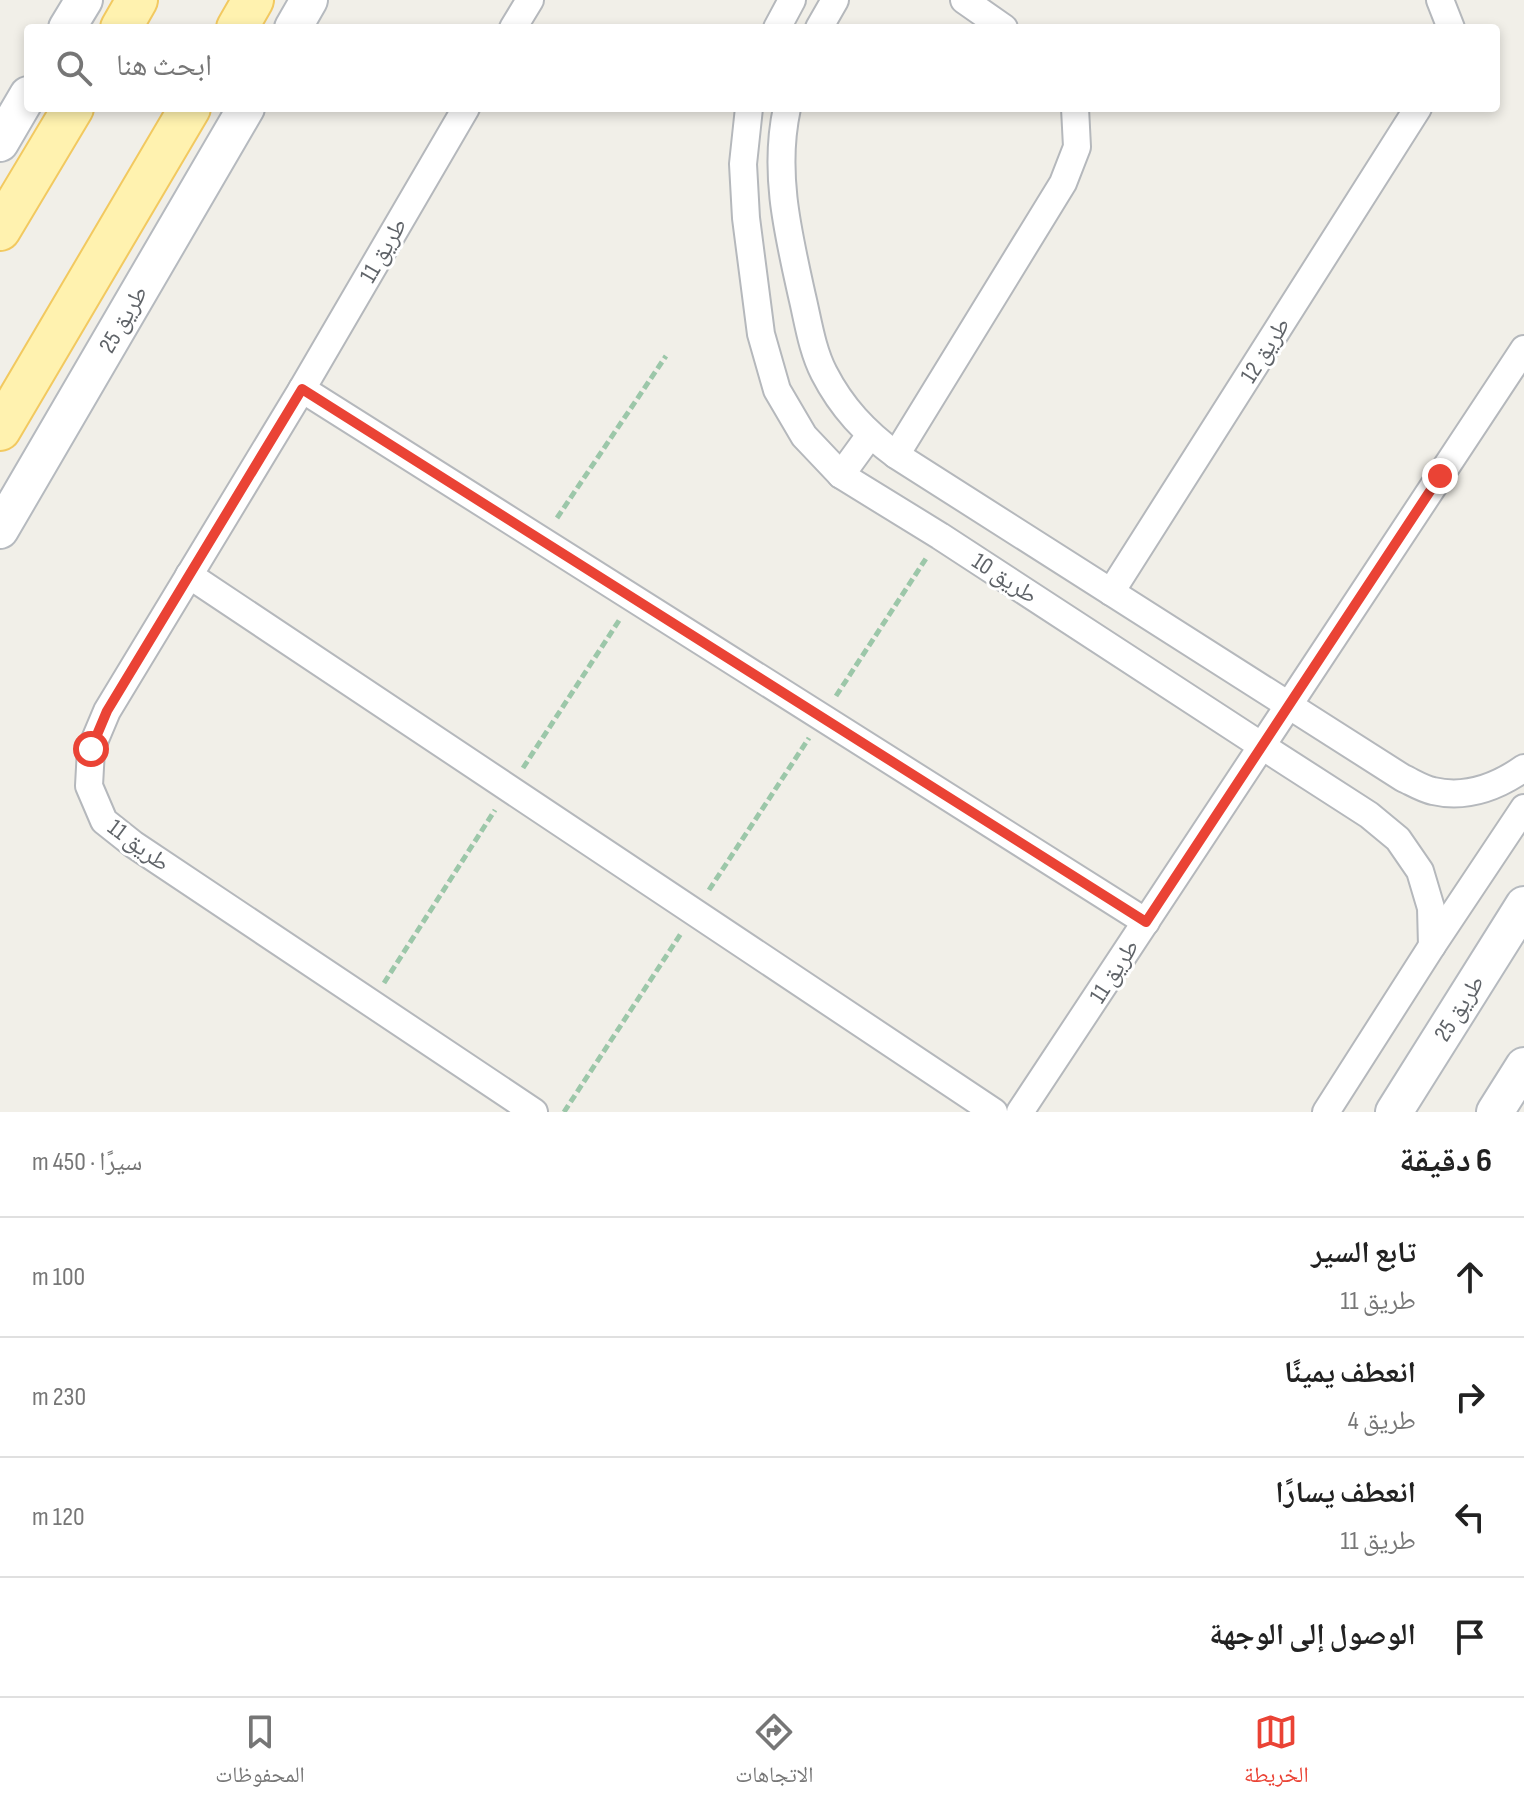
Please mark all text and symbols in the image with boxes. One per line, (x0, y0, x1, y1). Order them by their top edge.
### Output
search box (24, 24, 1500, 112)
icon: search (52, 46, 96, 90)
text: ابحث هنا (116, 48, 212, 84)
street label: طريق 11 (353, 213, 413, 288)
street label: طريق 25 (93, 281, 154, 358)
street label: طريق 12 (1234, 312, 1297, 388)
route end (1422, 458, 1458, 494)
street label: طريق 10 (967, 547, 1043, 610)
route start (73, 731, 109, 767)
street label: طريق 11 (102, 813, 175, 878)
street label: طريق 11 (1083, 934, 1146, 1008)
street label: طريق 25 (1428, 970, 1491, 1047)
text: 6 دقيقة (1399, 1140, 1492, 1181)
text: سيرًا · 450 m (32, 1147, 142, 1178)
text: تابع السير (1311, 1235, 1416, 1271)
icon: ahead (1448, 1255, 1492, 1299)
text: 100 m (32, 1262, 85, 1293)
text: طريق 11 (1340, 1286, 1416, 1317)
text: انعطف يمينًا (1284, 1355, 1416, 1391)
icon: right (1448, 1375, 1492, 1419)
text: 230 m (32, 1382, 86, 1413)
text: طريق 4 (1348, 1406, 1416, 1437)
text: انعطف يسارًا (1275, 1475, 1416, 1511)
icon: left (1448, 1495, 1492, 1539)
text: 120 m (32, 1502, 85, 1533)
text: طريق 11 (1340, 1526, 1416, 1557)
icon: arrive (1448, 1615, 1492, 1659)
text: الوصول إلى الوجهة (1209, 1617, 1416, 1653)
tab: المحفوظات (215, 1710, 305, 1796)
tab: الاتجاهات (735, 1710, 813, 1796)
tab: الخريطة (1244, 1710, 1309, 1796)

